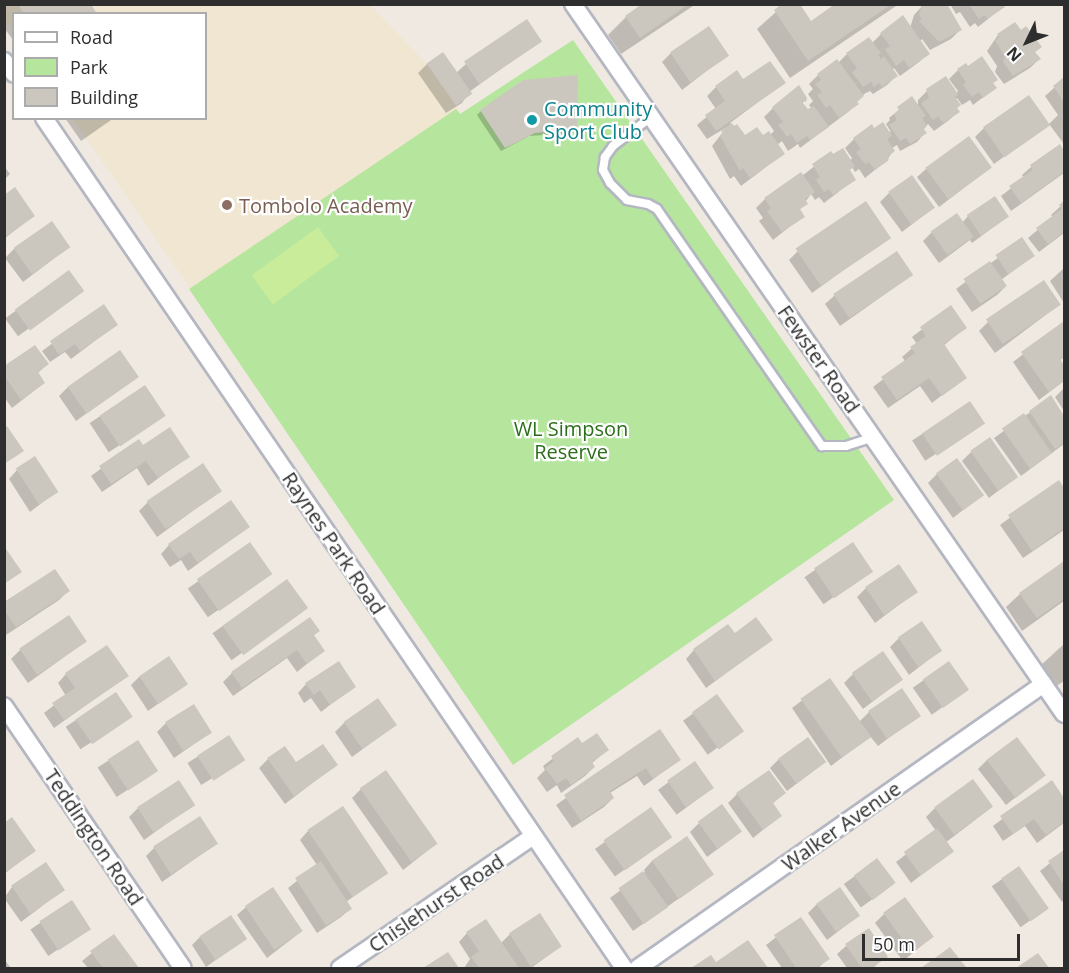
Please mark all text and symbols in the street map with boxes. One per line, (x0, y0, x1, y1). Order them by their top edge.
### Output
legend (12, 12, 207, 120)
north arrow (997, 12, 1057, 72)
text: Road (70, 25, 113, 49)
text: N (1001, 42, 1026, 67)
text: Park (70, 55, 108, 79)
text: Building (70, 85, 138, 109)
place label: Community Sport Club (544, 96, 652, 143)
marker: Community Sport Club (525, 113, 539, 127)
place label: Tombolo Academy (239, 193, 412, 217)
marker: Tombolo Academy (220, 198, 234, 212)
street label: Fewster Road (773, 300, 865, 418)
park label: WL Simpson Reserve (514, 417, 628, 464)
street label: Raynes Park Road (278, 467, 390, 619)
street label: Teddington Road (40, 764, 148, 910)
street label: Walker Avenue (777, 776, 905, 876)
street label: Chislehurst Road (364, 849, 508, 957)
scale bar (865, 922, 1022, 960)
text: 50 m (873, 932, 915, 956)

